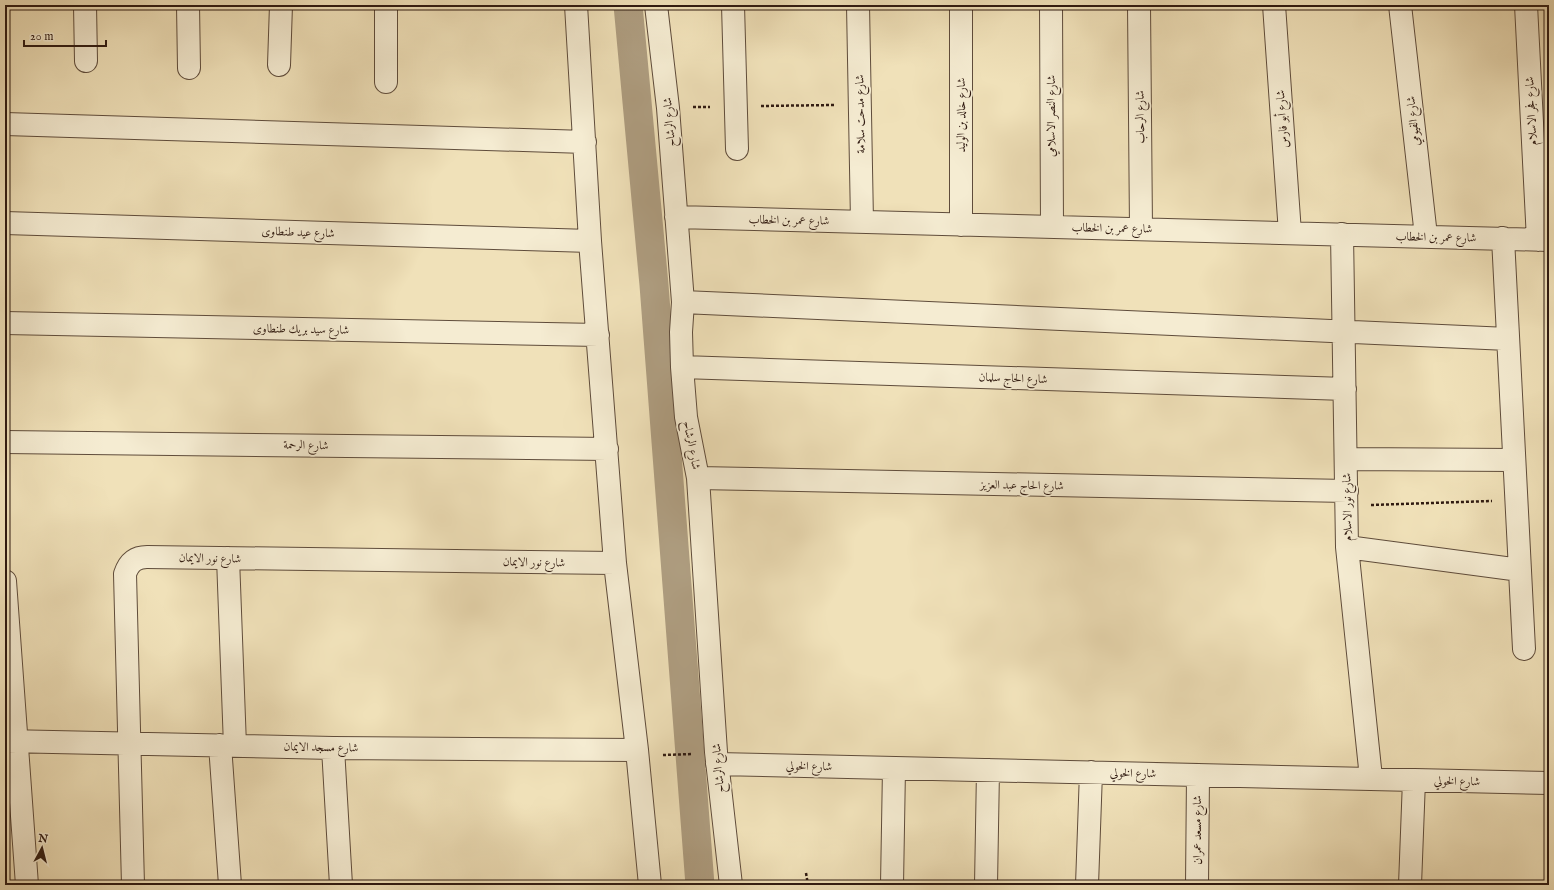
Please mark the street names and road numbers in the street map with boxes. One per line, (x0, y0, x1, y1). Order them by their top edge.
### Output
street label: شارع مدحت سلامة (852, 74, 872, 154)
street label: شارع النصر الاسلامي (1044, 75, 1062, 157)
street label: شارع فجر الاسلام (1522, 76, 1544, 146)
street label: شارع خالد بن الوليد (954, 77, 972, 152)
street label: شارع أبو فارس (1272, 89, 1295, 149)
street label: شارع الرحاب (1133, 90, 1151, 144)
street label: شارع الفيومي (1403, 95, 1427, 147)
street label: شارع الرشاح (660, 96, 682, 147)
street label: شارع عمر بن الخطاب (748, 212, 830, 232)
street label: شارع عمر بن الخطاب (1071, 220, 1153, 240)
street label: شارع عيد طنطاوى (261, 224, 335, 244)
street label: شارع عمر بن الخطاب (1395, 229, 1477, 249)
street label: شارع سيد بريك طنطاوى (253, 321, 350, 341)
street label: شارع الحاج سلمان (978, 370, 1048, 390)
street label: شارع الرشاح (676, 419, 704, 472)
street label: شارع الرحمة (283, 438, 329, 456)
street label: شارع نور الاسلام (1339, 473, 1359, 541)
street label: شارع الحاج عبد العزيز (978, 477, 1064, 497)
street label: شارع نور الايمان (179, 550, 242, 570)
street label: شارع نور الايمان (503, 554, 566, 574)
street label: شارع مسجد الايمان (283, 739, 359, 759)
street label: شارع الرشاح (709, 742, 731, 793)
street label: شارع الخولي (786, 759, 832, 777)
street label: شارع الخولي (1110, 766, 1156, 784)
street label: شارع الخولي (1434, 774, 1480, 792)
street label: شارع مسعد عمران (1190, 795, 1208, 865)

